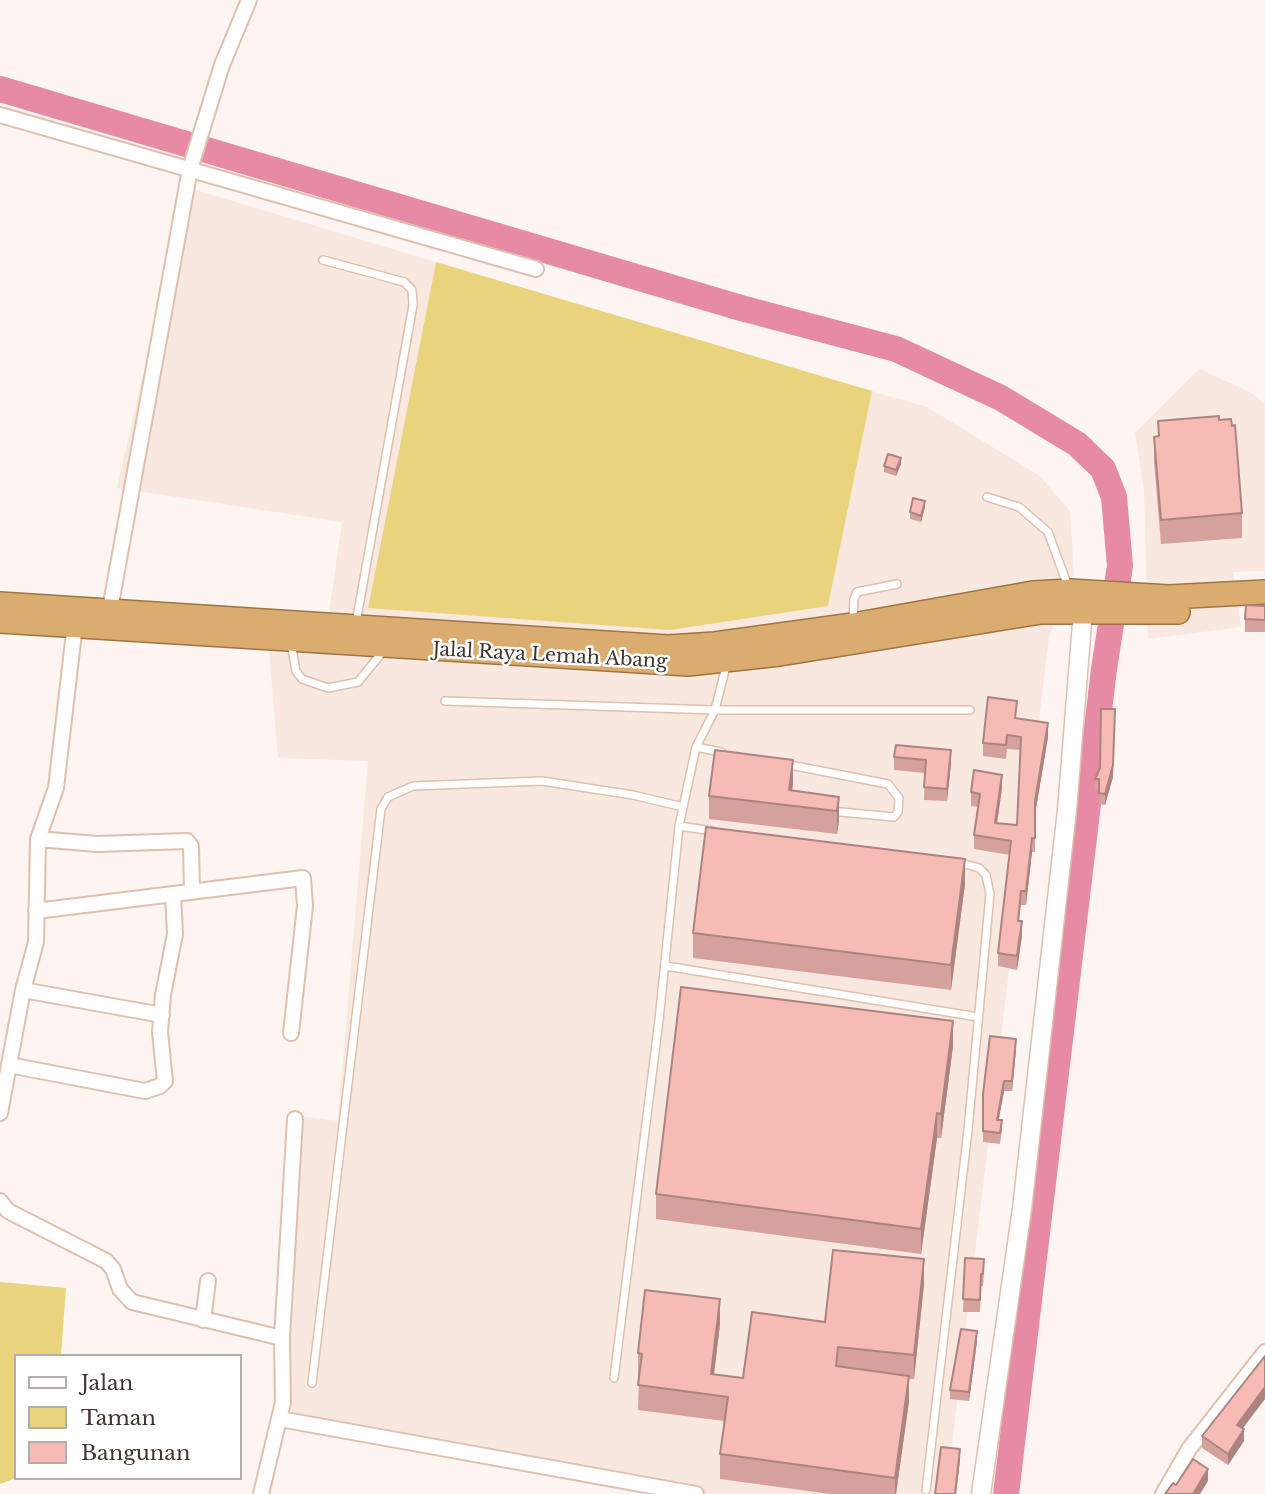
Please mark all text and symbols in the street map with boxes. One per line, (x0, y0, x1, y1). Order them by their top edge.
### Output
street label: Jalal Raya Lemah Abang (432, 638, 668, 674)
legend (14, 1354, 242, 1480)
text: Jalan (81, 1370, 133, 1396)
text: Taman (81, 1405, 156, 1431)
text: Bangunan (81, 1440, 190, 1466)

